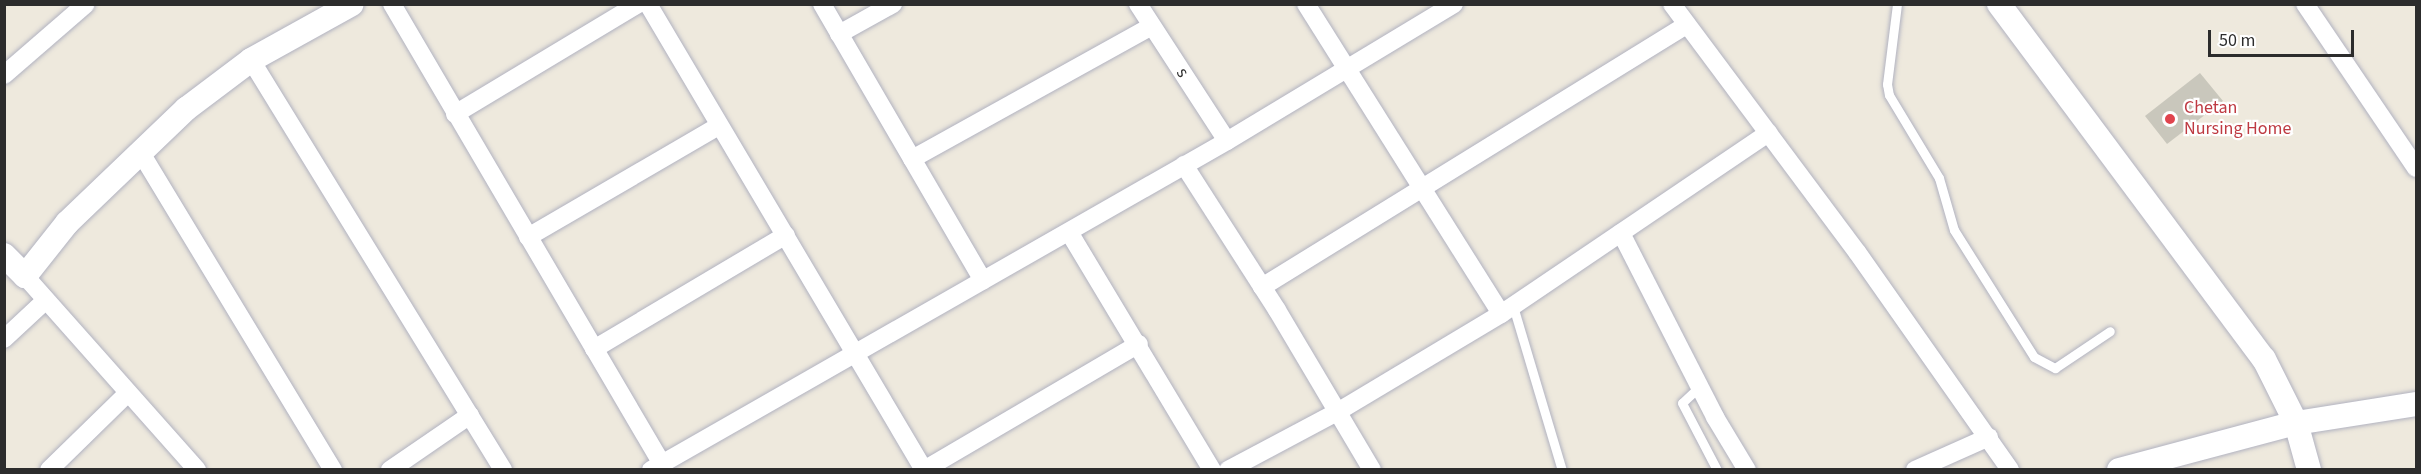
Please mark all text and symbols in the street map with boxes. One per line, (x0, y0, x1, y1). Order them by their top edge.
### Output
scale bar (2211, 18, 2356, 56)
text: 50 m (2219, 28, 2255, 53)
street label: s (1171, 64, 1193, 82)
place label: Chetan Nursing Home (2184, 98, 2291, 140)
marker: Chetan Nursing Home (2161, 110, 2179, 128)

